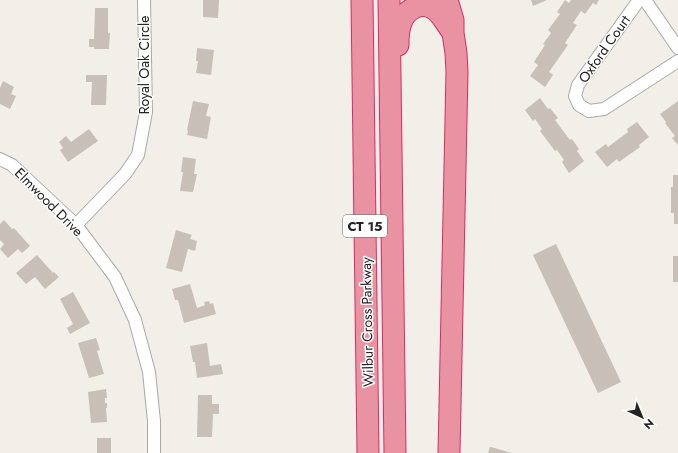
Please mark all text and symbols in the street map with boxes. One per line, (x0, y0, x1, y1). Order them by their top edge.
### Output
street label: Oxford Court (573, 11, 635, 87)
street label: Royal Oak Circle (134, 16, 154, 114)
street label: Elmwood Drive (10, 163, 88, 241)
road number: CT 15 (343, 215, 387, 237)
street label: Wilbur Cross Parkway (356, 256, 378, 387)
north arrow (622, 397, 662, 437)
text: N (640, 415, 658, 433)

